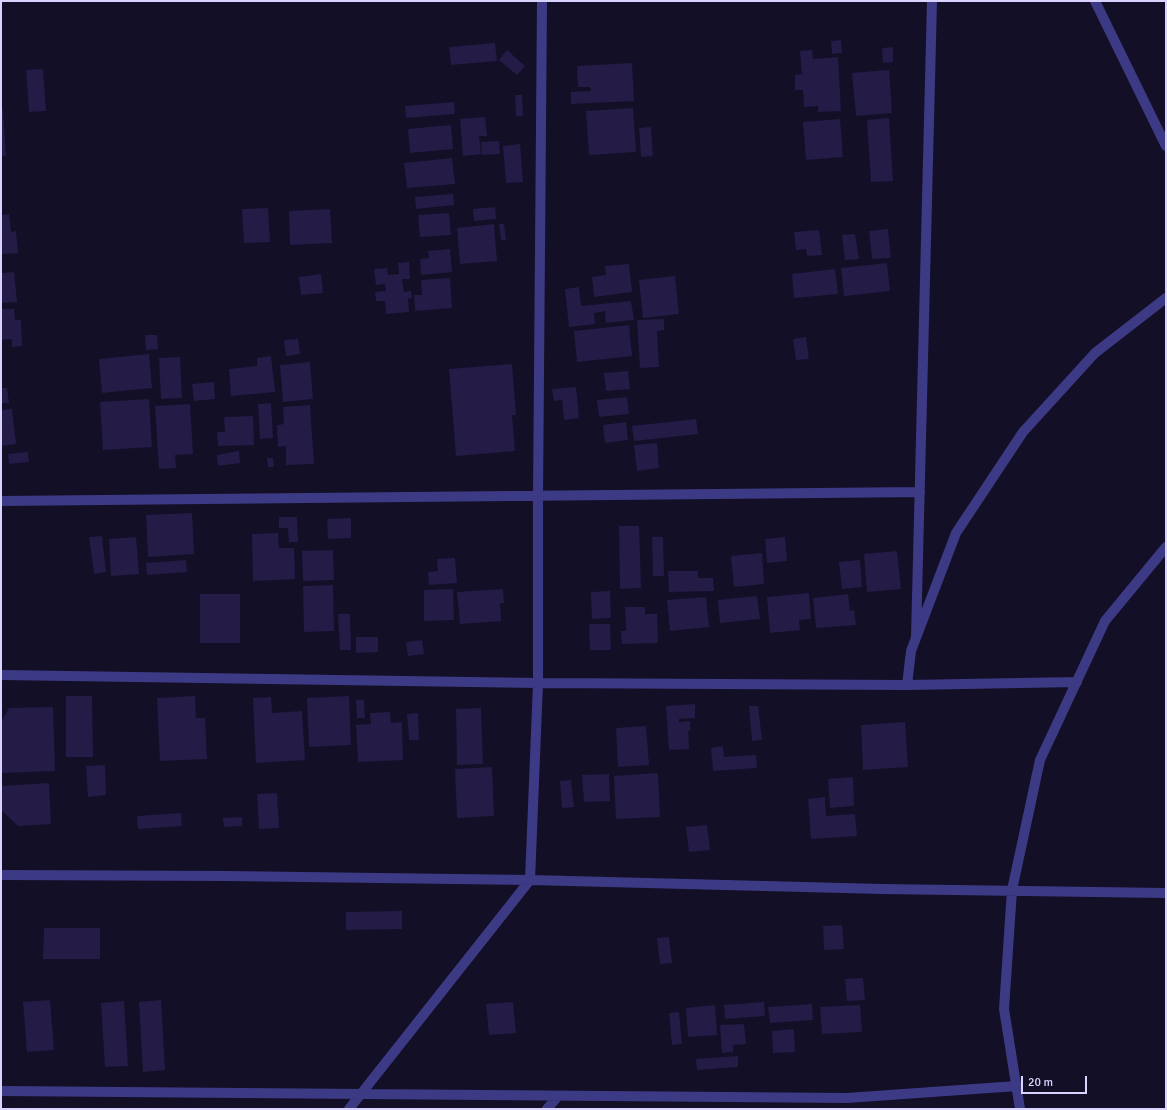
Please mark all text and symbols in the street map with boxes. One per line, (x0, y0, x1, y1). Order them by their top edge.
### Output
scale bar (1023, 1068, 1089, 1094)
text: 20 m (1028, 1075, 1053, 1090)

